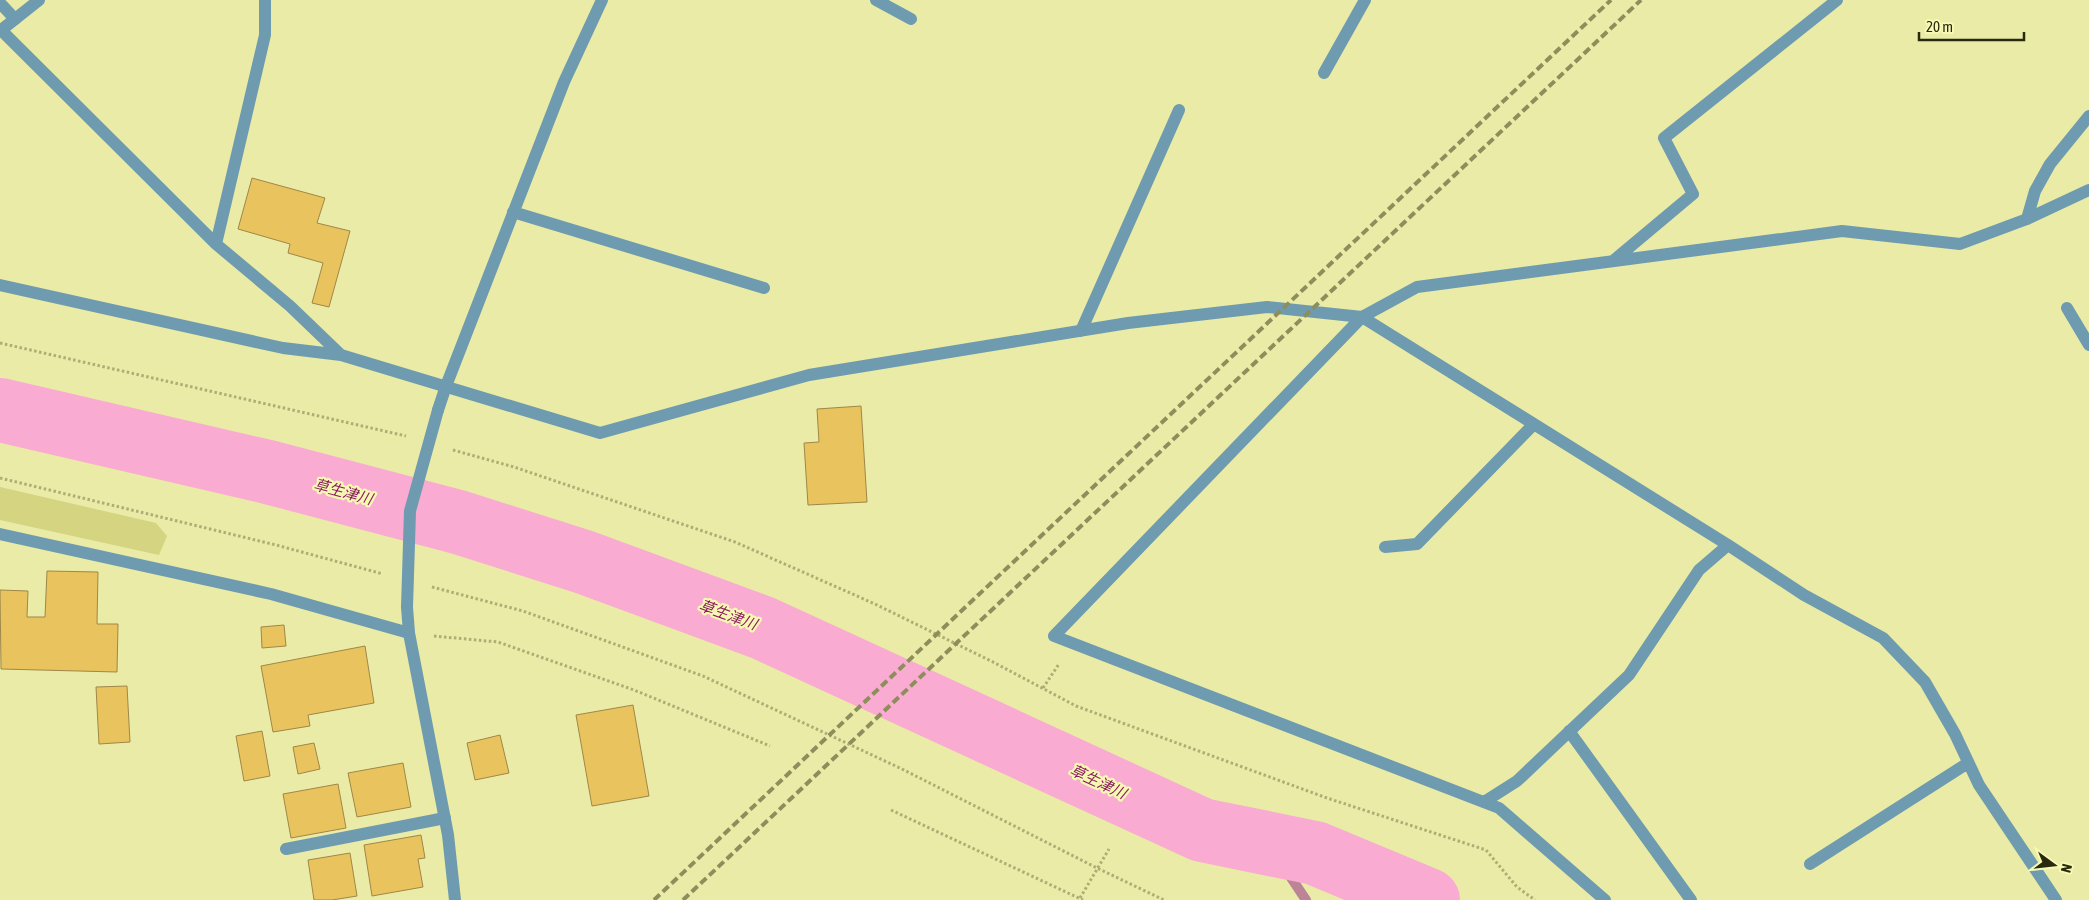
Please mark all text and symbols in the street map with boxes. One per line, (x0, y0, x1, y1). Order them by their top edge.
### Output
scale bar (1919, 10, 2024, 42)
text: 20 m (1926, 18, 1953, 35)
water label: 草生津川 (312, 476, 376, 508)
water label: 草生津川 (697, 596, 761, 633)
water label: 草生津川 (1067, 761, 1131, 803)
north arrow (2029, 840, 2079, 890)
text: N (2058, 862, 2075, 874)

